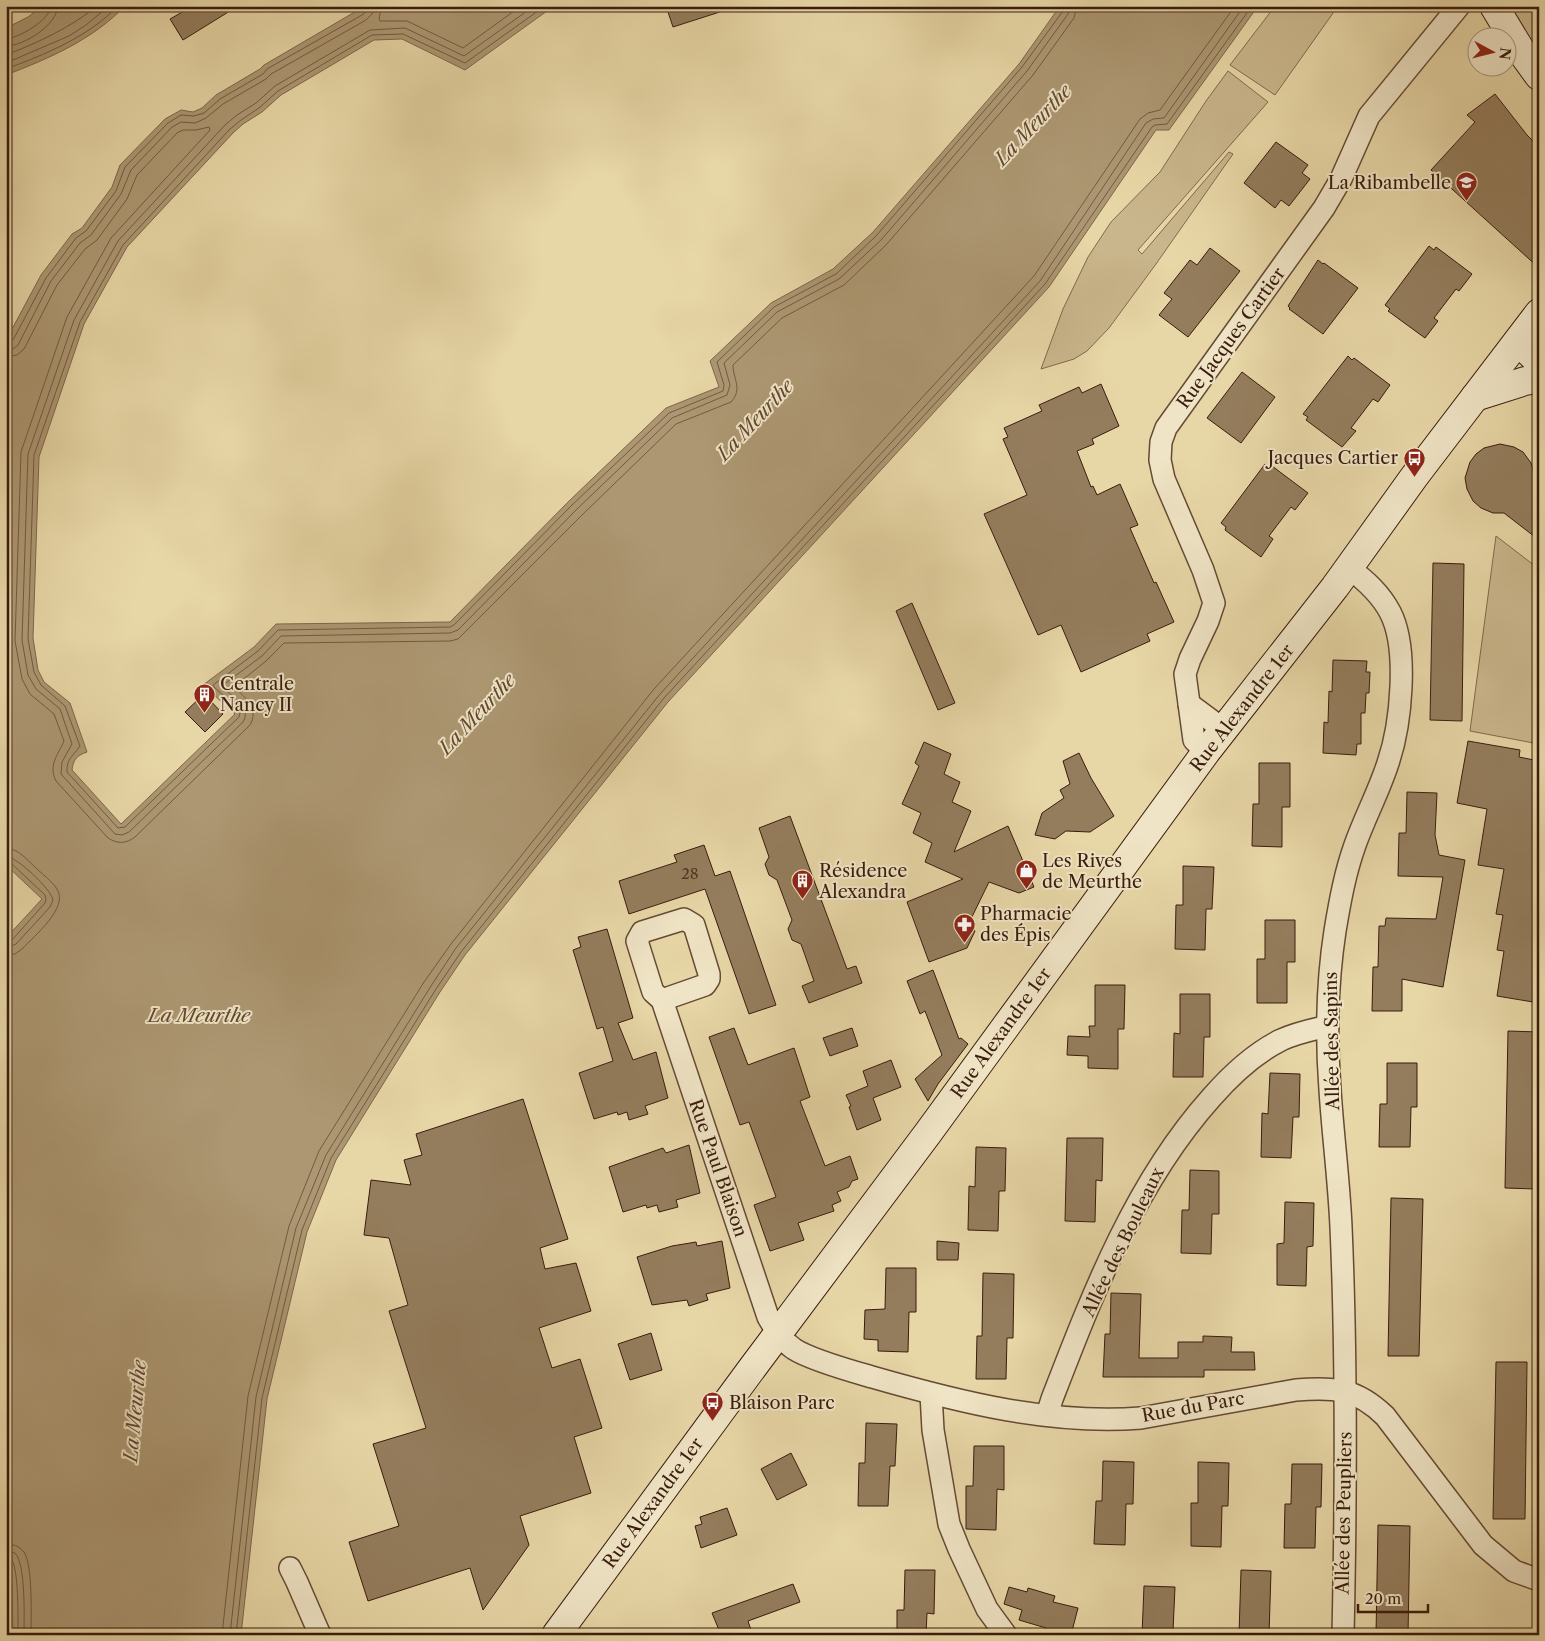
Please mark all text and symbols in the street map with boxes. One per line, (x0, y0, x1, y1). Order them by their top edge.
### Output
north arrow (1468, 28, 1518, 78)
text: N (1495, 46, 1515, 61)
water label: La Meurthe (988, 79, 1077, 172)
school or university icon: La Ribambelle (1455, 171, 1479, 202)
place label: La Ribambelle (1328, 172, 1451, 194)
street label: Rue Jacques Cartier (1172, 263, 1290, 413)
water label: La Meurthe (710, 374, 799, 467)
bus stop icon: Jacques Cartier (1402, 446, 1426, 477)
place label: Jacques Cartier (1265, 447, 1398, 469)
street label: Rue Alexandre 1er (1185, 639, 1299, 776)
water label: La Meurthe (432, 668, 521, 761)
place label: Centrale Nancy II (220, 673, 294, 716)
building icon: Centrale Nancy II (192, 682, 216, 713)
place label: Les Rives de Meurthe (1042, 850, 1142, 893)
shop icon: Les Rives de Meurthe (1014, 859, 1038, 890)
place label: Résidence Alexandra (818, 860, 907, 903)
house number: 28 (681, 864, 699, 883)
building icon: Résidence Alexandra (791, 869, 815, 900)
place label: Pharmacie des Épis (980, 903, 1072, 946)
pharmacy icon: Pharmacie des Épis (952, 912, 976, 943)
street label: Rue Alexandre 1er (946, 963, 1056, 1103)
street label: Allée des Sapins (1320, 972, 1344, 1111)
water label: La Meurthe (146, 1004, 251, 1027)
street label: Rue Paul Blaison (684, 1096, 752, 1240)
street label: Allée des Bouleaux (1077, 1163, 1169, 1321)
water label: La Meurthe (119, 1358, 151, 1465)
street label: Rue du Parc (1140, 1387, 1246, 1427)
bus stop icon: Blaison Parc (701, 1391, 725, 1422)
place label: Blaison Parc (729, 1392, 835, 1414)
street label: Allée des Peupliers (1332, 1431, 1356, 1596)
street label: Rue Alexandre 1er (598, 1433, 708, 1573)
scale bar (1358, 1581, 1428, 1613)
text: 20 m (1365, 1589, 1401, 1608)

